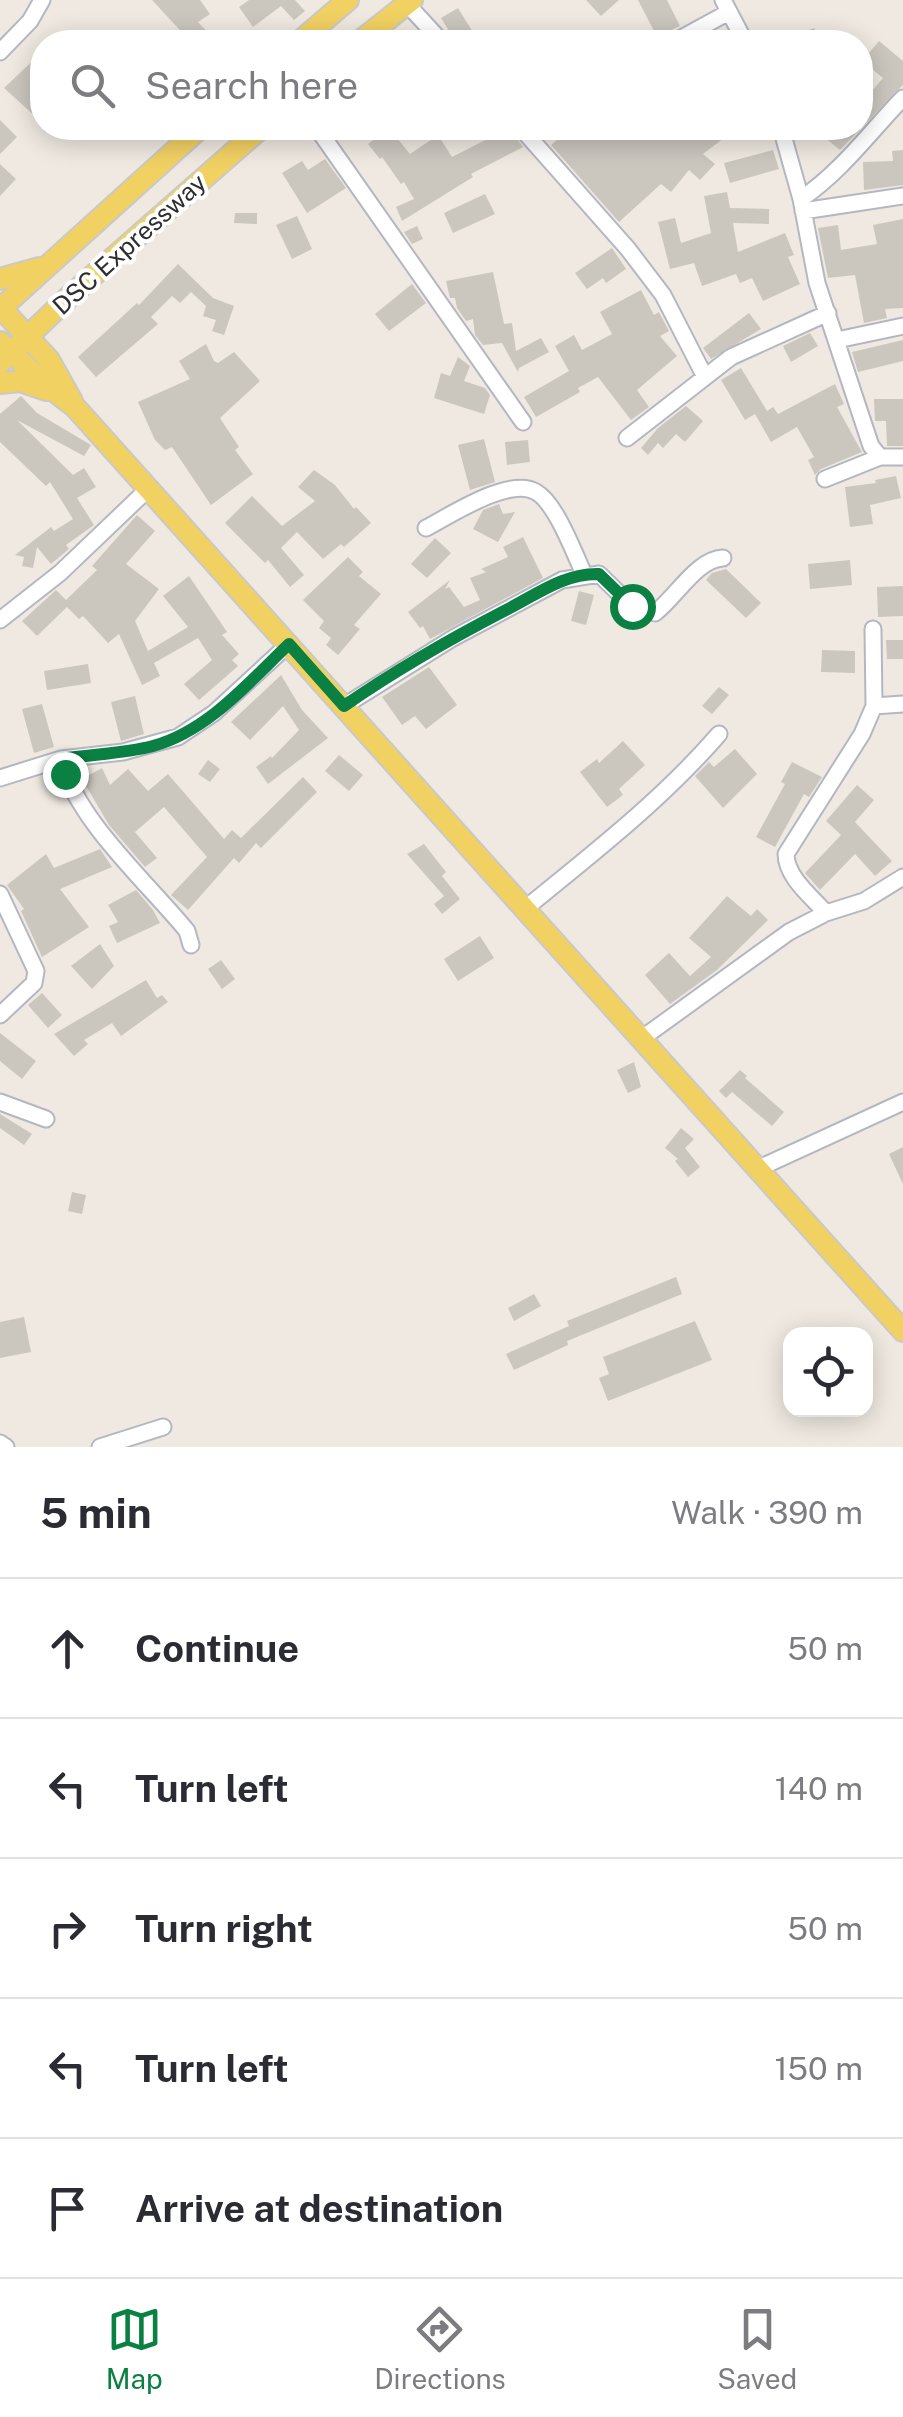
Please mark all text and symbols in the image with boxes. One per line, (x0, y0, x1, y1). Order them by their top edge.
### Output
search box (30, 30, 873, 140)
icon: search (65, 58, 120, 113)
text: Search here (145, 63, 358, 108)
street label: DSC Expressway (46, 167, 212, 321)
route start (610, 584, 656, 630)
route end (43, 752, 89, 798)
map controls (783, 1327, 873, 1417)
button: locate (783, 1327, 873, 1417)
text: 5 min (40, 1488, 152, 1537)
text: Walk · 390 m (671, 1494, 863, 1531)
icon: ahead (40, 1621, 95, 1676)
text: Continue (135, 1626, 299, 1671)
text: 50 m (787, 1630, 863, 1667)
icon: left (40, 1761, 95, 1816)
text: Turn left (135, 1766, 289, 1811)
text: 140 m (775, 1770, 863, 1807)
icon: right (40, 1901, 95, 1956)
text: Turn right (135, 1906, 313, 1951)
text: 50 m (787, 1910, 863, 1947)
icon: left (40, 2041, 95, 2096)
text: Turn left (135, 2046, 289, 2091)
text: 150 m (774, 2050, 863, 2087)
icon: arrive (40, 2181, 95, 2236)
text: Arrive at destination (135, 2186, 503, 2231)
tab: Map (106, 2302, 163, 2395)
tab: Directions (374, 2302, 506, 2395)
tab: Saved (717, 2302, 797, 2395)

